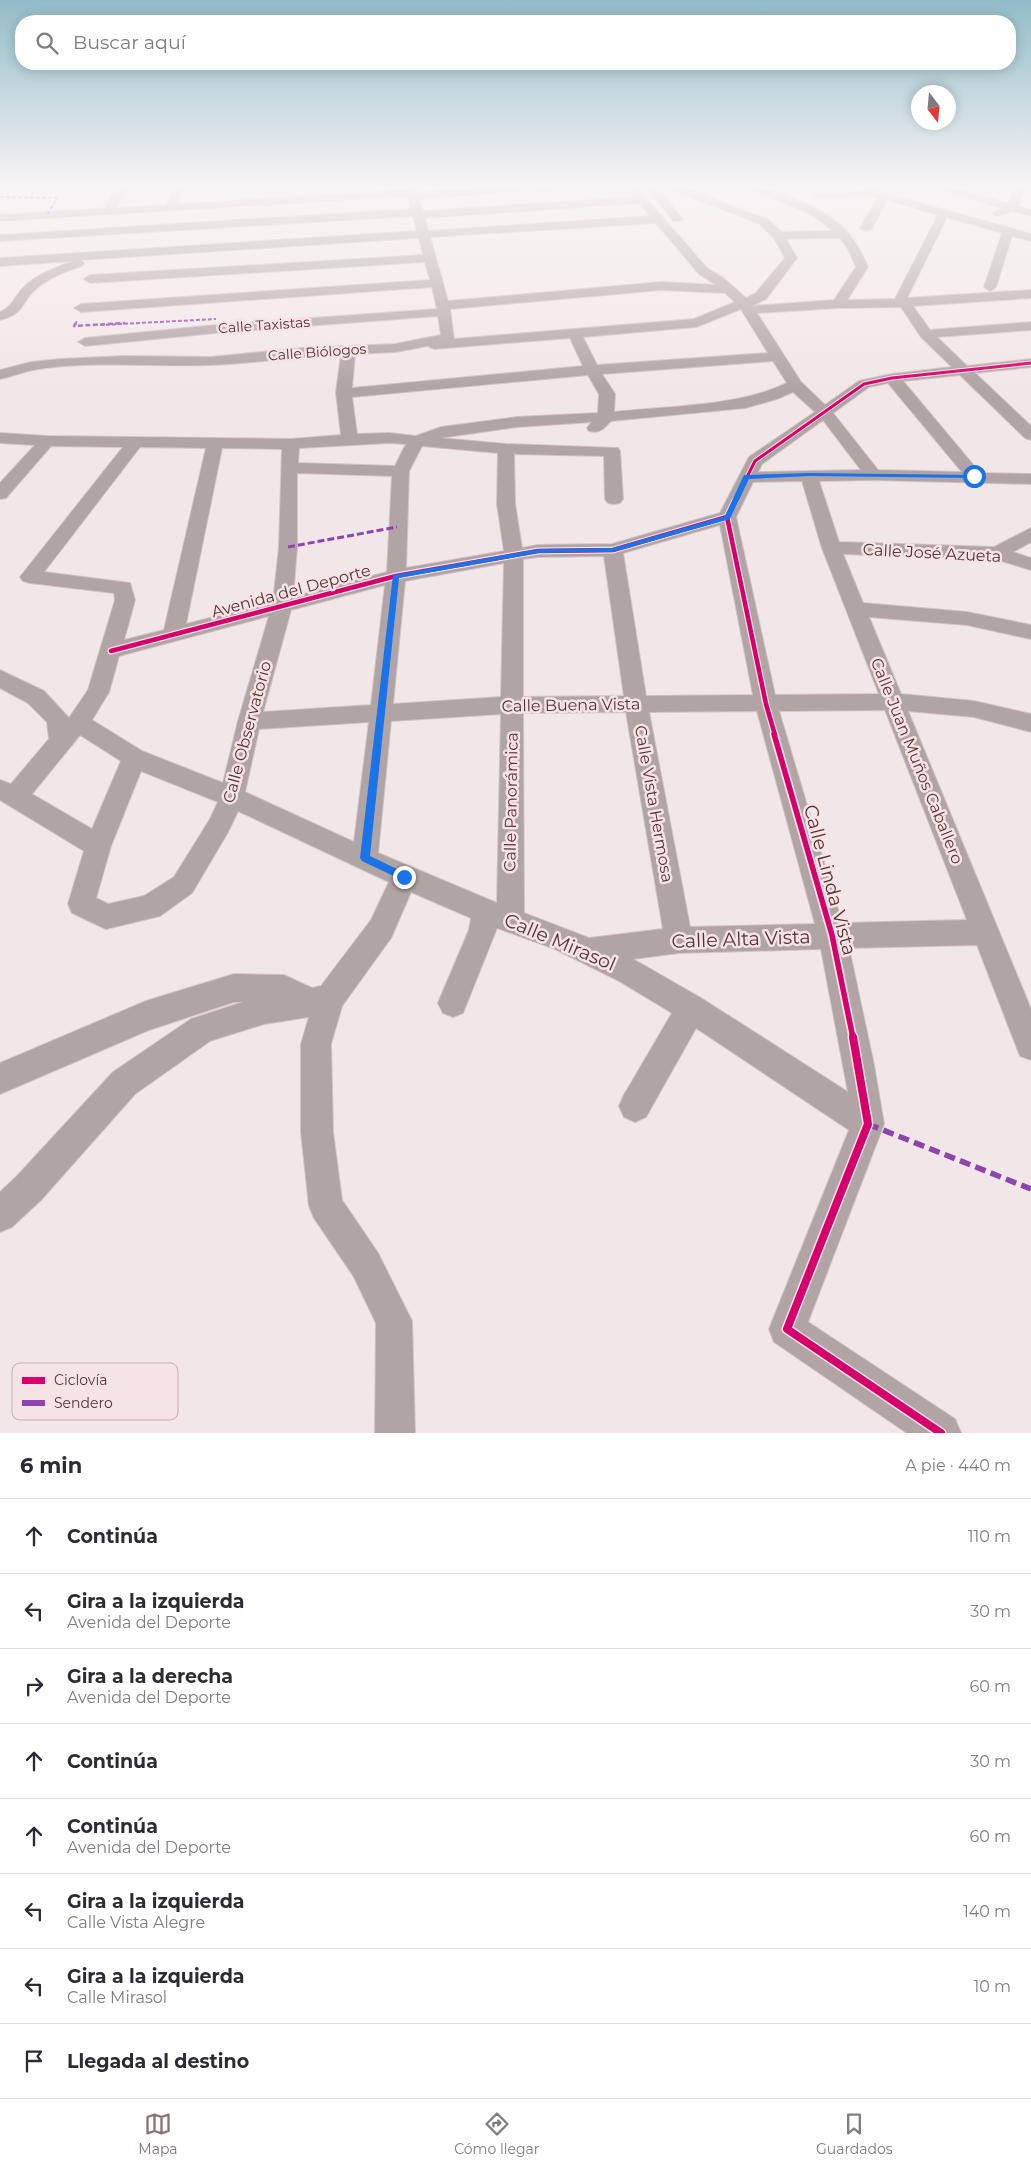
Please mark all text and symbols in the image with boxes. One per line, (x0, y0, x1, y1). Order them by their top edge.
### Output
search box (15, 15, 1016, 70)
icon: search (33, 29, 61, 57)
text: Buscar aquí (73, 31, 186, 54)
north arrow (911, 85, 956, 130)
street label: Calle Taxistas (217, 313, 311, 337)
street label: Calle Biólogos (267, 340, 367, 364)
route start (963, 465, 986, 488)
street label: Calle José Azueta (862, 540, 1002, 566)
street label: Avenida del Deporte (209, 561, 373, 621)
street label: Calle Juan Muños Caballero (867, 655, 967, 867)
street label: Calle Observatorio (219, 659, 275, 805)
street label: Calle Buena Vista (502, 694, 640, 716)
street label: Calle Vista Hermosa (631, 724, 677, 884)
street label: Calle Panorámica (500, 732, 522, 872)
street label: Calle Linda Vista (799, 802, 861, 958)
route end (393, 866, 416, 889)
street label: Calle Mirasol (501, 908, 619, 976)
street label: Calle Alta Vista (671, 925, 811, 953)
legend (12, 1363, 178, 1420)
text: Ciclovía (54, 1371, 107, 1389)
text: Sendero (54, 1394, 113, 1412)
text: 6 min (20, 1453, 82, 1478)
text: A pie · 440 m (905, 1456, 1011, 1475)
icon: ahead (20, 1522, 48, 1550)
text: Continúa (67, 1525, 158, 1548)
text: 110 m (968, 1527, 1011, 1546)
text: Gira a la izquierda (67, 1590, 245, 1613)
icon: left (20, 1597, 48, 1625)
text: 30 m (970, 1602, 1011, 1621)
text: Avenida del Deporte (67, 1613, 231, 1632)
text: Gira a la derecha (67, 1665, 233, 1688)
icon: right (20, 1672, 48, 1700)
text: 60 m (969, 1677, 1011, 1696)
text: Avenida del Deporte (67, 1688, 231, 1707)
icon: ahead (20, 1747, 48, 1775)
text: Continúa (67, 1750, 158, 1773)
text: 30 m (970, 1752, 1011, 1771)
text: Continúa (67, 1815, 158, 1838)
icon: ahead (20, 1822, 48, 1850)
text: 60 m (969, 1827, 1011, 1846)
text: Avenida del Deporte (67, 1838, 231, 1857)
text: Gira a la izquierda (67, 1890, 245, 1913)
icon: left (20, 1897, 48, 1925)
text: 140 m (963, 1902, 1011, 1921)
text: Calle Vista Alegre (67, 1913, 205, 1932)
text: Gira a la izquierda (67, 1965, 245, 1988)
icon: left (20, 1972, 48, 2000)
text: 10 m (973, 1977, 1011, 1996)
text: Calle Mirasol (67, 1988, 167, 2007)
icon: arrive (20, 2047, 48, 2075)
text: Llegada al destino (67, 2050, 249, 2073)
tab: Mapa (138, 2110, 178, 2158)
tab: Cómo llegar (454, 2110, 539, 2158)
tab: Guardados (816, 2110, 893, 2158)

